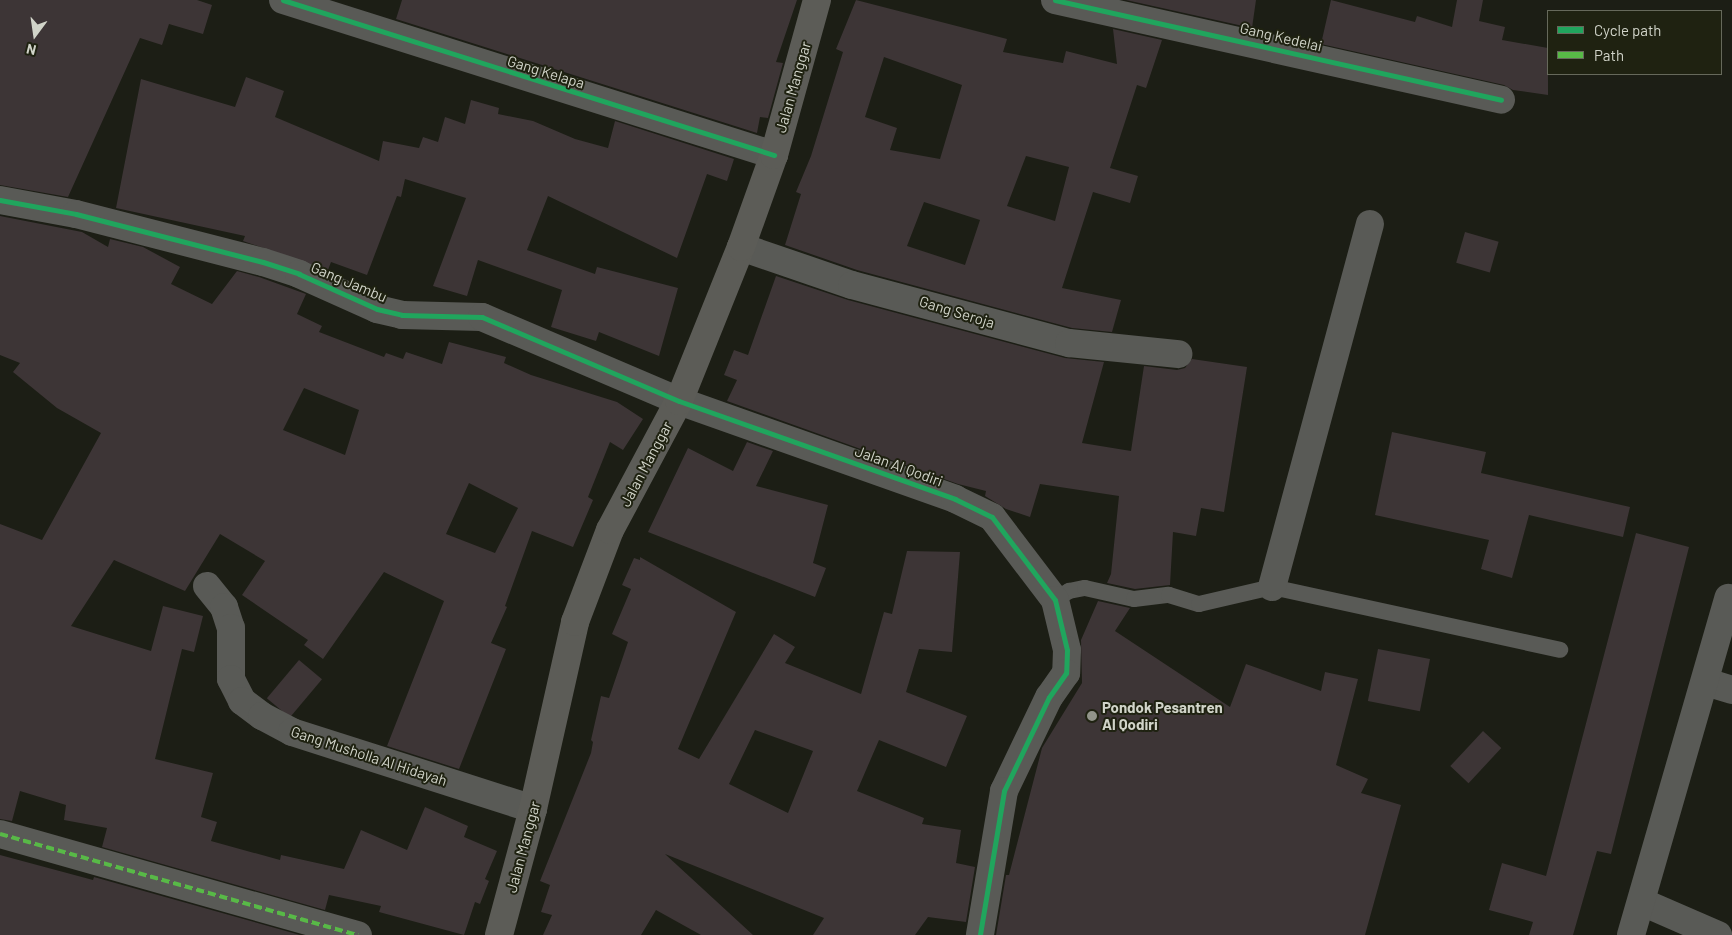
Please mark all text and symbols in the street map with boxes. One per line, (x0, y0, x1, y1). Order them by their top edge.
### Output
north arrow (10, 10, 60, 60)
legend (1547, 10, 1722, 75)
street label: Gang Kedelai (1238, 19, 1324, 55)
text: Cycle path (1594, 21, 1661, 39)
street label: Jalan Manggar (771, 39, 815, 135)
text: N (25, 41, 38, 59)
text: Path (1594, 46, 1624, 64)
street label: Gang Kelapa (505, 52, 587, 92)
street label: Gang Jambu (308, 258, 390, 306)
street label: Gang Seroja (917, 292, 997, 332)
street label: Jalan Manggar (616, 418, 676, 510)
street label: Jalan Al Qodiri (853, 442, 945, 490)
place label: Pondok Pesantren Al Qodiri (1102, 698, 1223, 733)
marker: Pondok Pesantren Al Qodiri (1086, 710, 1098, 722)
street label: Gang Musholla Al Hidayah (289, 722, 449, 790)
street label: Jalan Manggar (502, 799, 544, 895)

